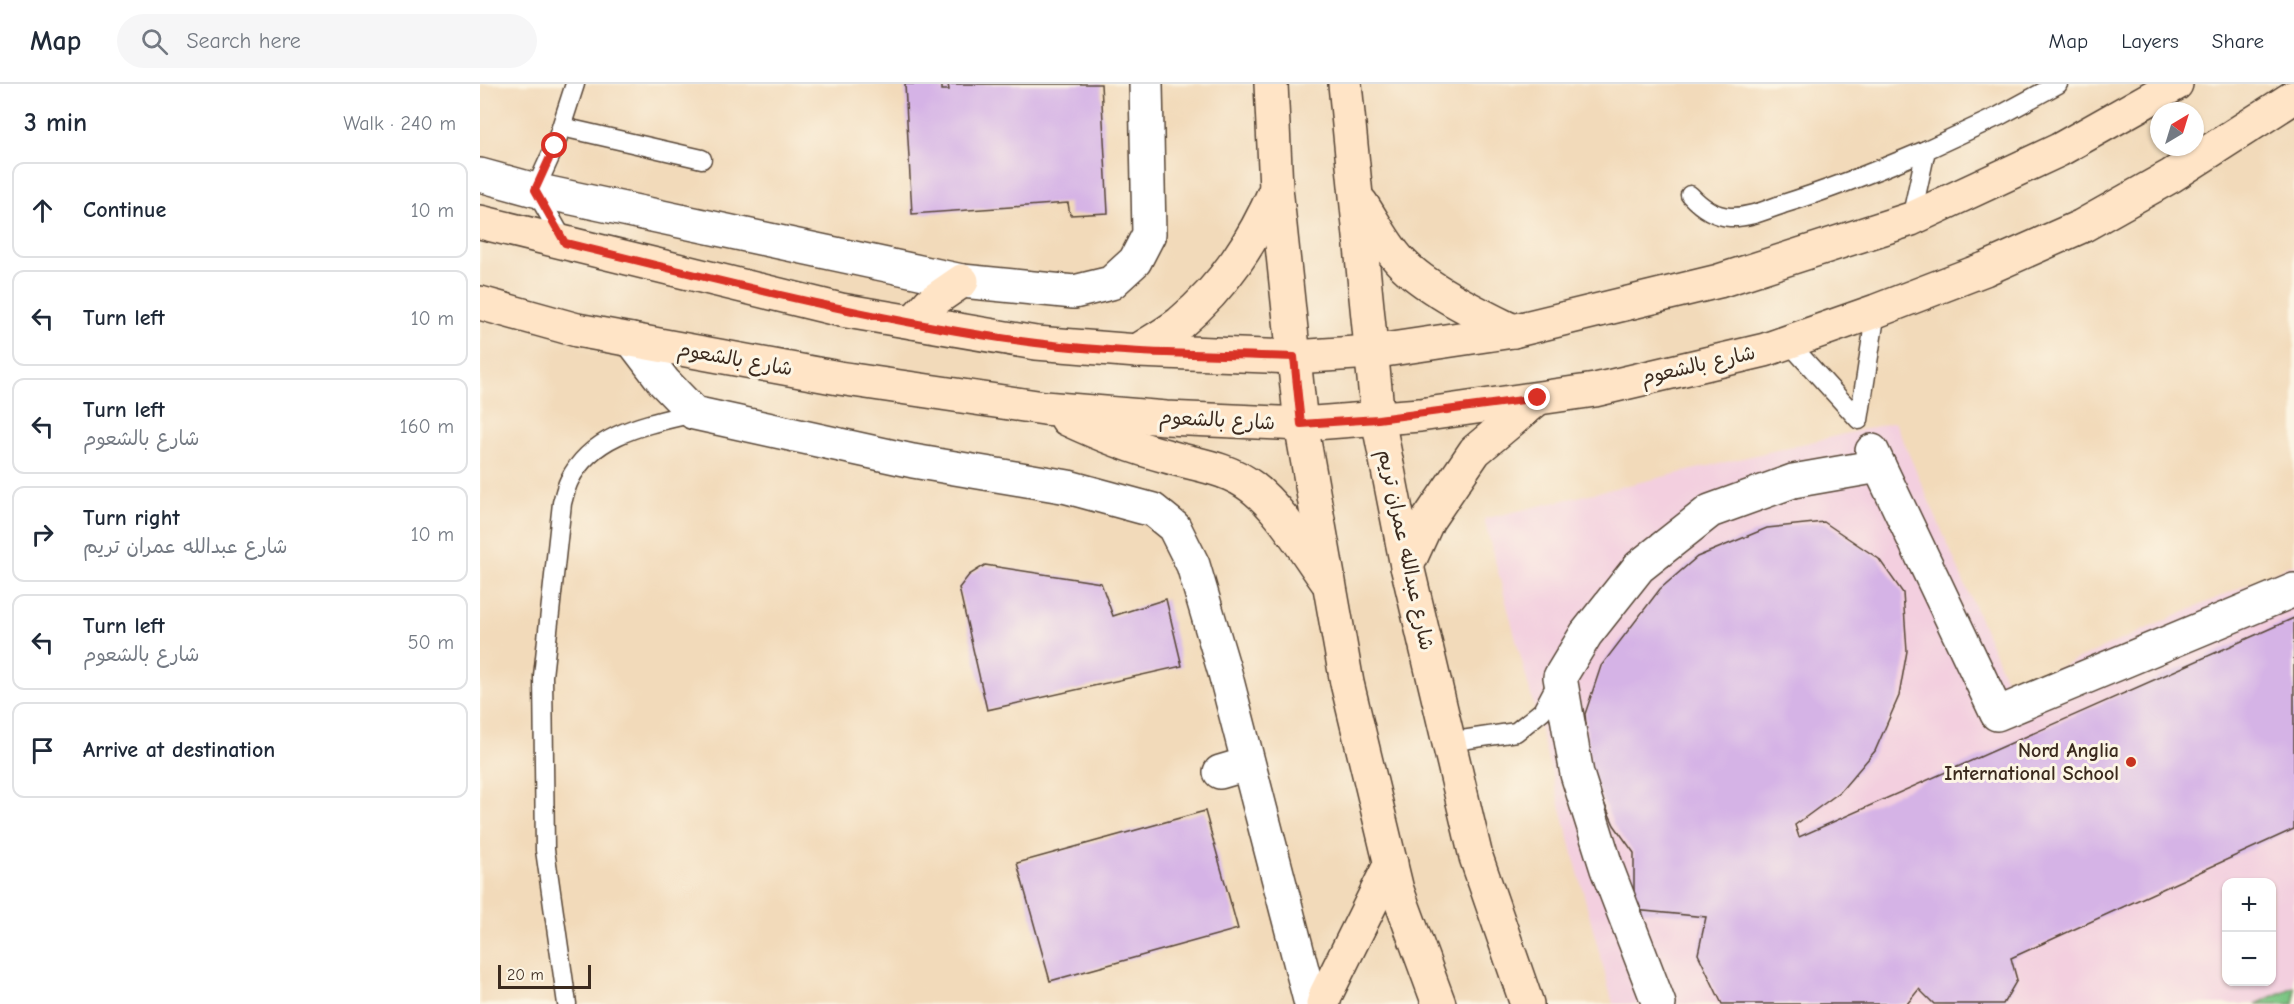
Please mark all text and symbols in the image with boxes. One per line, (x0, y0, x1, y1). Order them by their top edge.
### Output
search box (117, 14, 537, 68)
text: Map (30, 25, 81, 57)
icon: search (138, 25, 171, 58)
text: Search here (186, 28, 301, 54)
text: Map (2049, 29, 2088, 53)
text: Layers (2121, 29, 2179, 53)
text: Share (2212, 29, 2264, 53)
north arrow (2150, 102, 2204, 156)
text: 3 min (24, 108, 87, 138)
text: Walk · 240 m (343, 112, 456, 135)
route start (541, 132, 567, 158)
icon: ahead (26, 194, 59, 227)
text: Continue (83, 197, 166, 223)
text: 10 m (411, 199, 454, 222)
icon: left (26, 302, 59, 335)
text: Turn left (83, 305, 165, 331)
text: 10 m (411, 307, 454, 330)
street label: شارع بالشعوم (675, 338, 794, 384)
street label: شارع بالشعوم (1639, 341, 1758, 393)
route end (1524, 384, 1550, 410)
text: Turn left (83, 397, 165, 423)
street label: شارع بالشعوم (1158, 405, 1276, 439)
icon: left (26, 410, 59, 443)
text: 160 m (400, 415, 454, 438)
text: شارع بالشعوم (83, 427, 200, 450)
street label: شارع عبدالله عمران تريم (1371, 448, 1439, 653)
text: Turn right (83, 505, 180, 531)
icon: right (26, 518, 59, 551)
text: 10 m (411, 523, 454, 546)
text: شارع عبدالله عمران تريم (83, 535, 288, 558)
text: Turn left (83, 613, 165, 639)
icon: left (26, 626, 59, 659)
text: 50 m (408, 631, 454, 654)
text: شارع بالشعوم (83, 643, 200, 666)
icon: arrive (26, 734, 59, 767)
text: Arrive at destination (83, 737, 275, 763)
place label: Nord Anglia International School (1944, 739, 2119, 785)
marker: Nord Anglia International School (2124, 755, 2138, 769)
map controls (2222, 878, 2276, 986)
button: + (2222, 878, 2276, 932)
button: − (2222, 932, 2276, 986)
scale bar (498, 962, 591, 990)
text: 20 m (507, 966, 544, 984)

